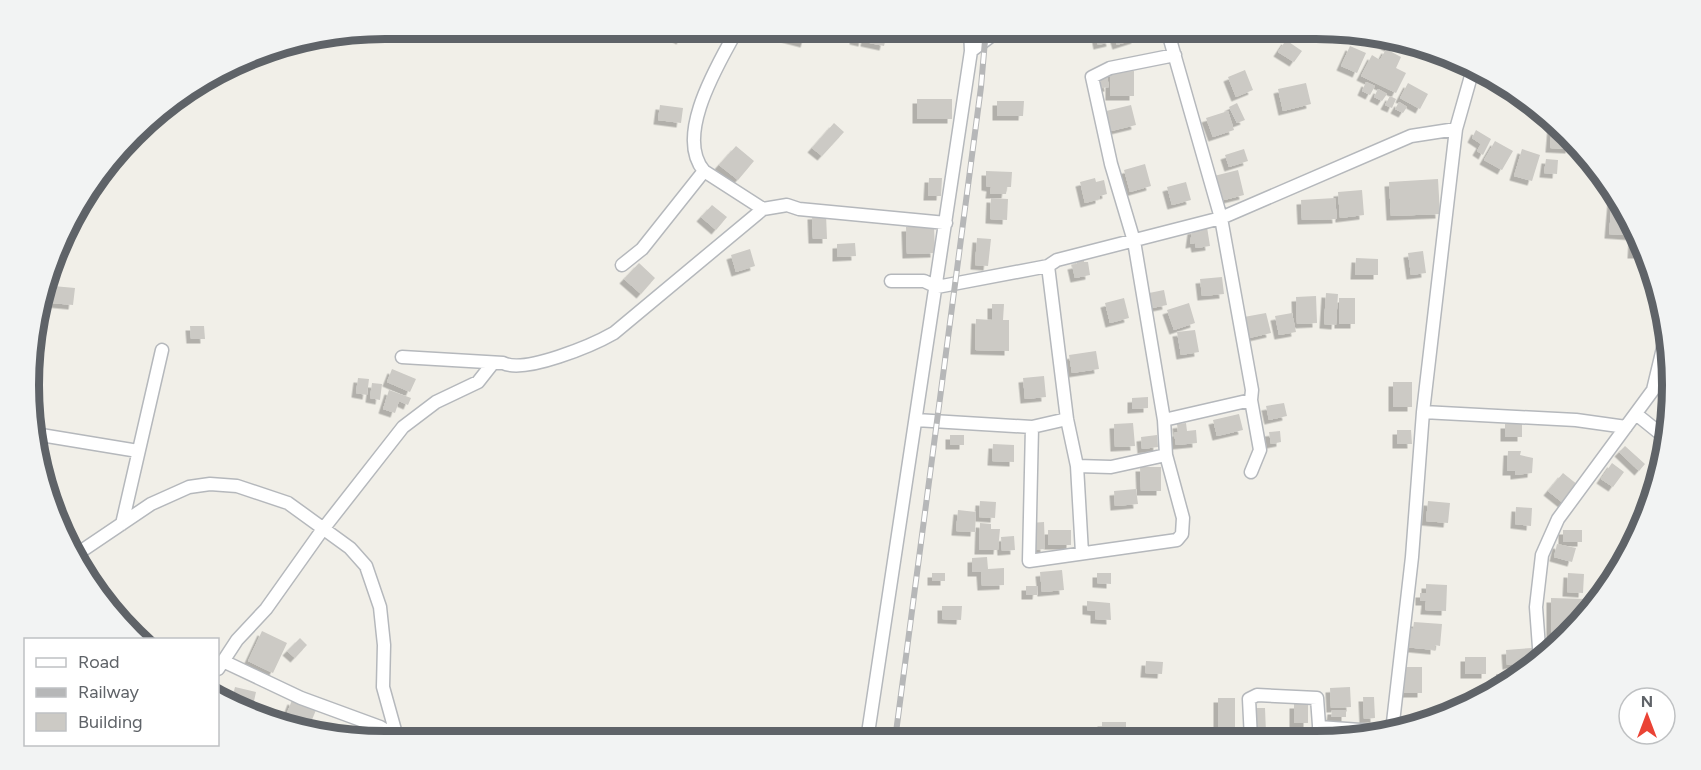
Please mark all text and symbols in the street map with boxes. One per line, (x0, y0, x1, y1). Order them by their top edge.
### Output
legend (24, 638, 219, 746)
text: Road (78, 651, 119, 673)
text: Railway (78, 681, 140, 703)
north arrow (1617, 686, 1677, 746)
text: N (1641, 692, 1653, 711)
text: Building (78, 711, 143, 733)

